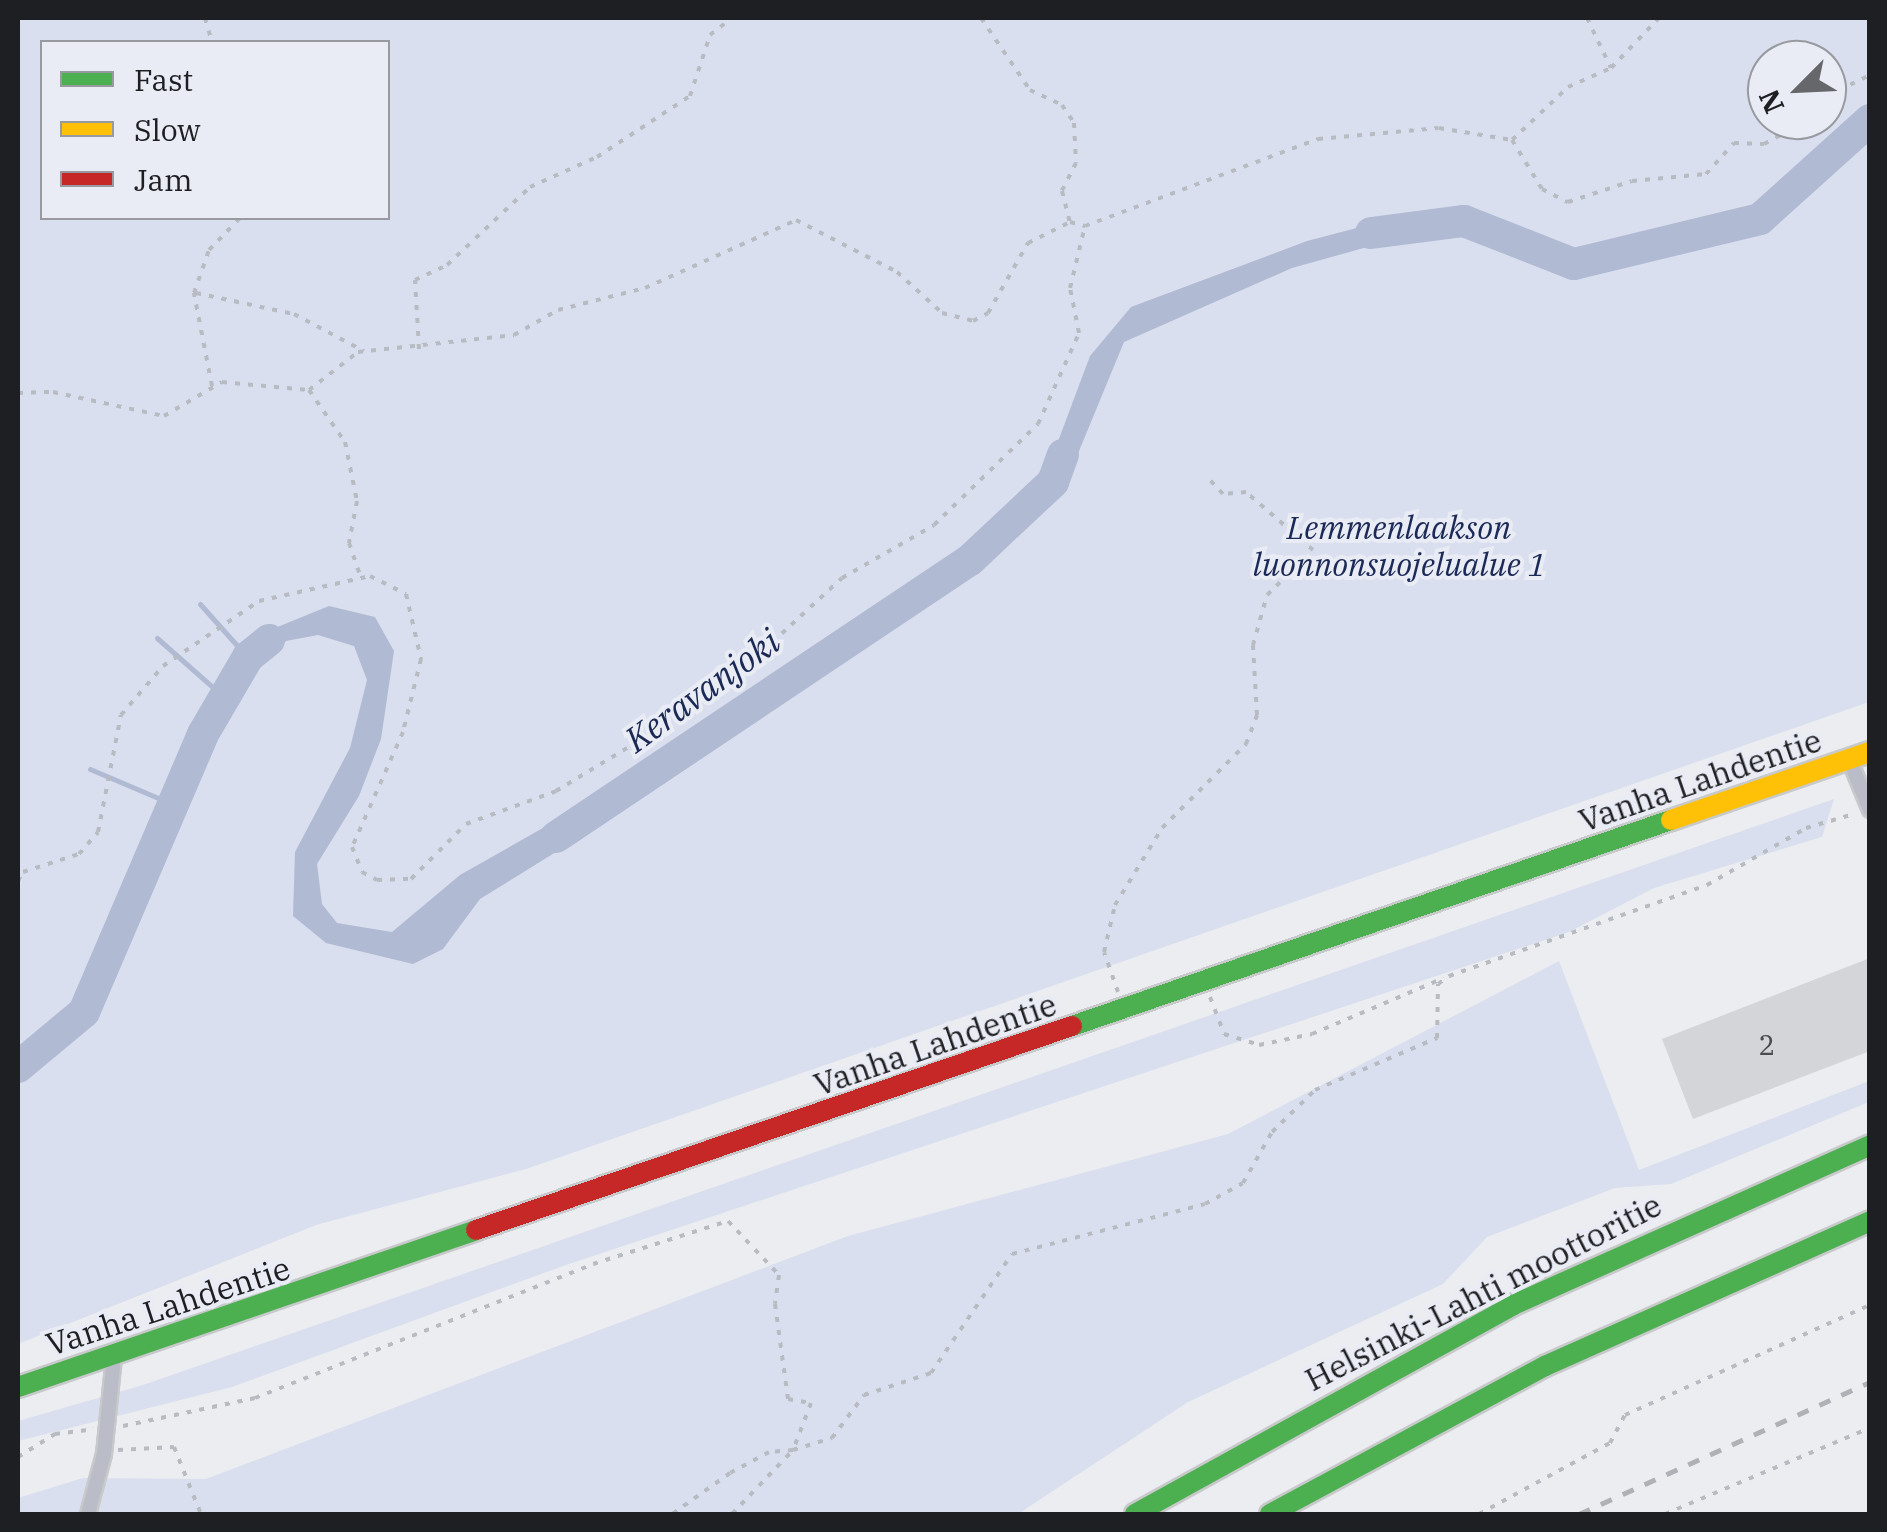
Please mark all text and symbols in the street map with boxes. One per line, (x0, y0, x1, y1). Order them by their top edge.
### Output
legend (40, 40, 390, 220)
north arrow (1747, 40, 1847, 140)
text: Fast (134, 60, 193, 99)
text: N (1750, 84, 1792, 119)
text: Slow (134, 110, 201, 149)
text: Jam (134, 160, 193, 199)
park label: Lemmenlaakson luonnonsuojelualue 1 (1253, 509, 1545, 584)
water label: Keravanjoki (616, 620, 788, 760)
street label: Vanha Lahdentie (1574, 721, 1826, 839)
street label: Vanha Lahdentie (809, 985, 1061, 1103)
house number: 2 (1759, 1028, 1775, 1062)
street label: Helsinki-Lahti moottoritie (1298, 1185, 1668, 1399)
street label: Vanha Lahdentie (41, 1248, 295, 1364)

